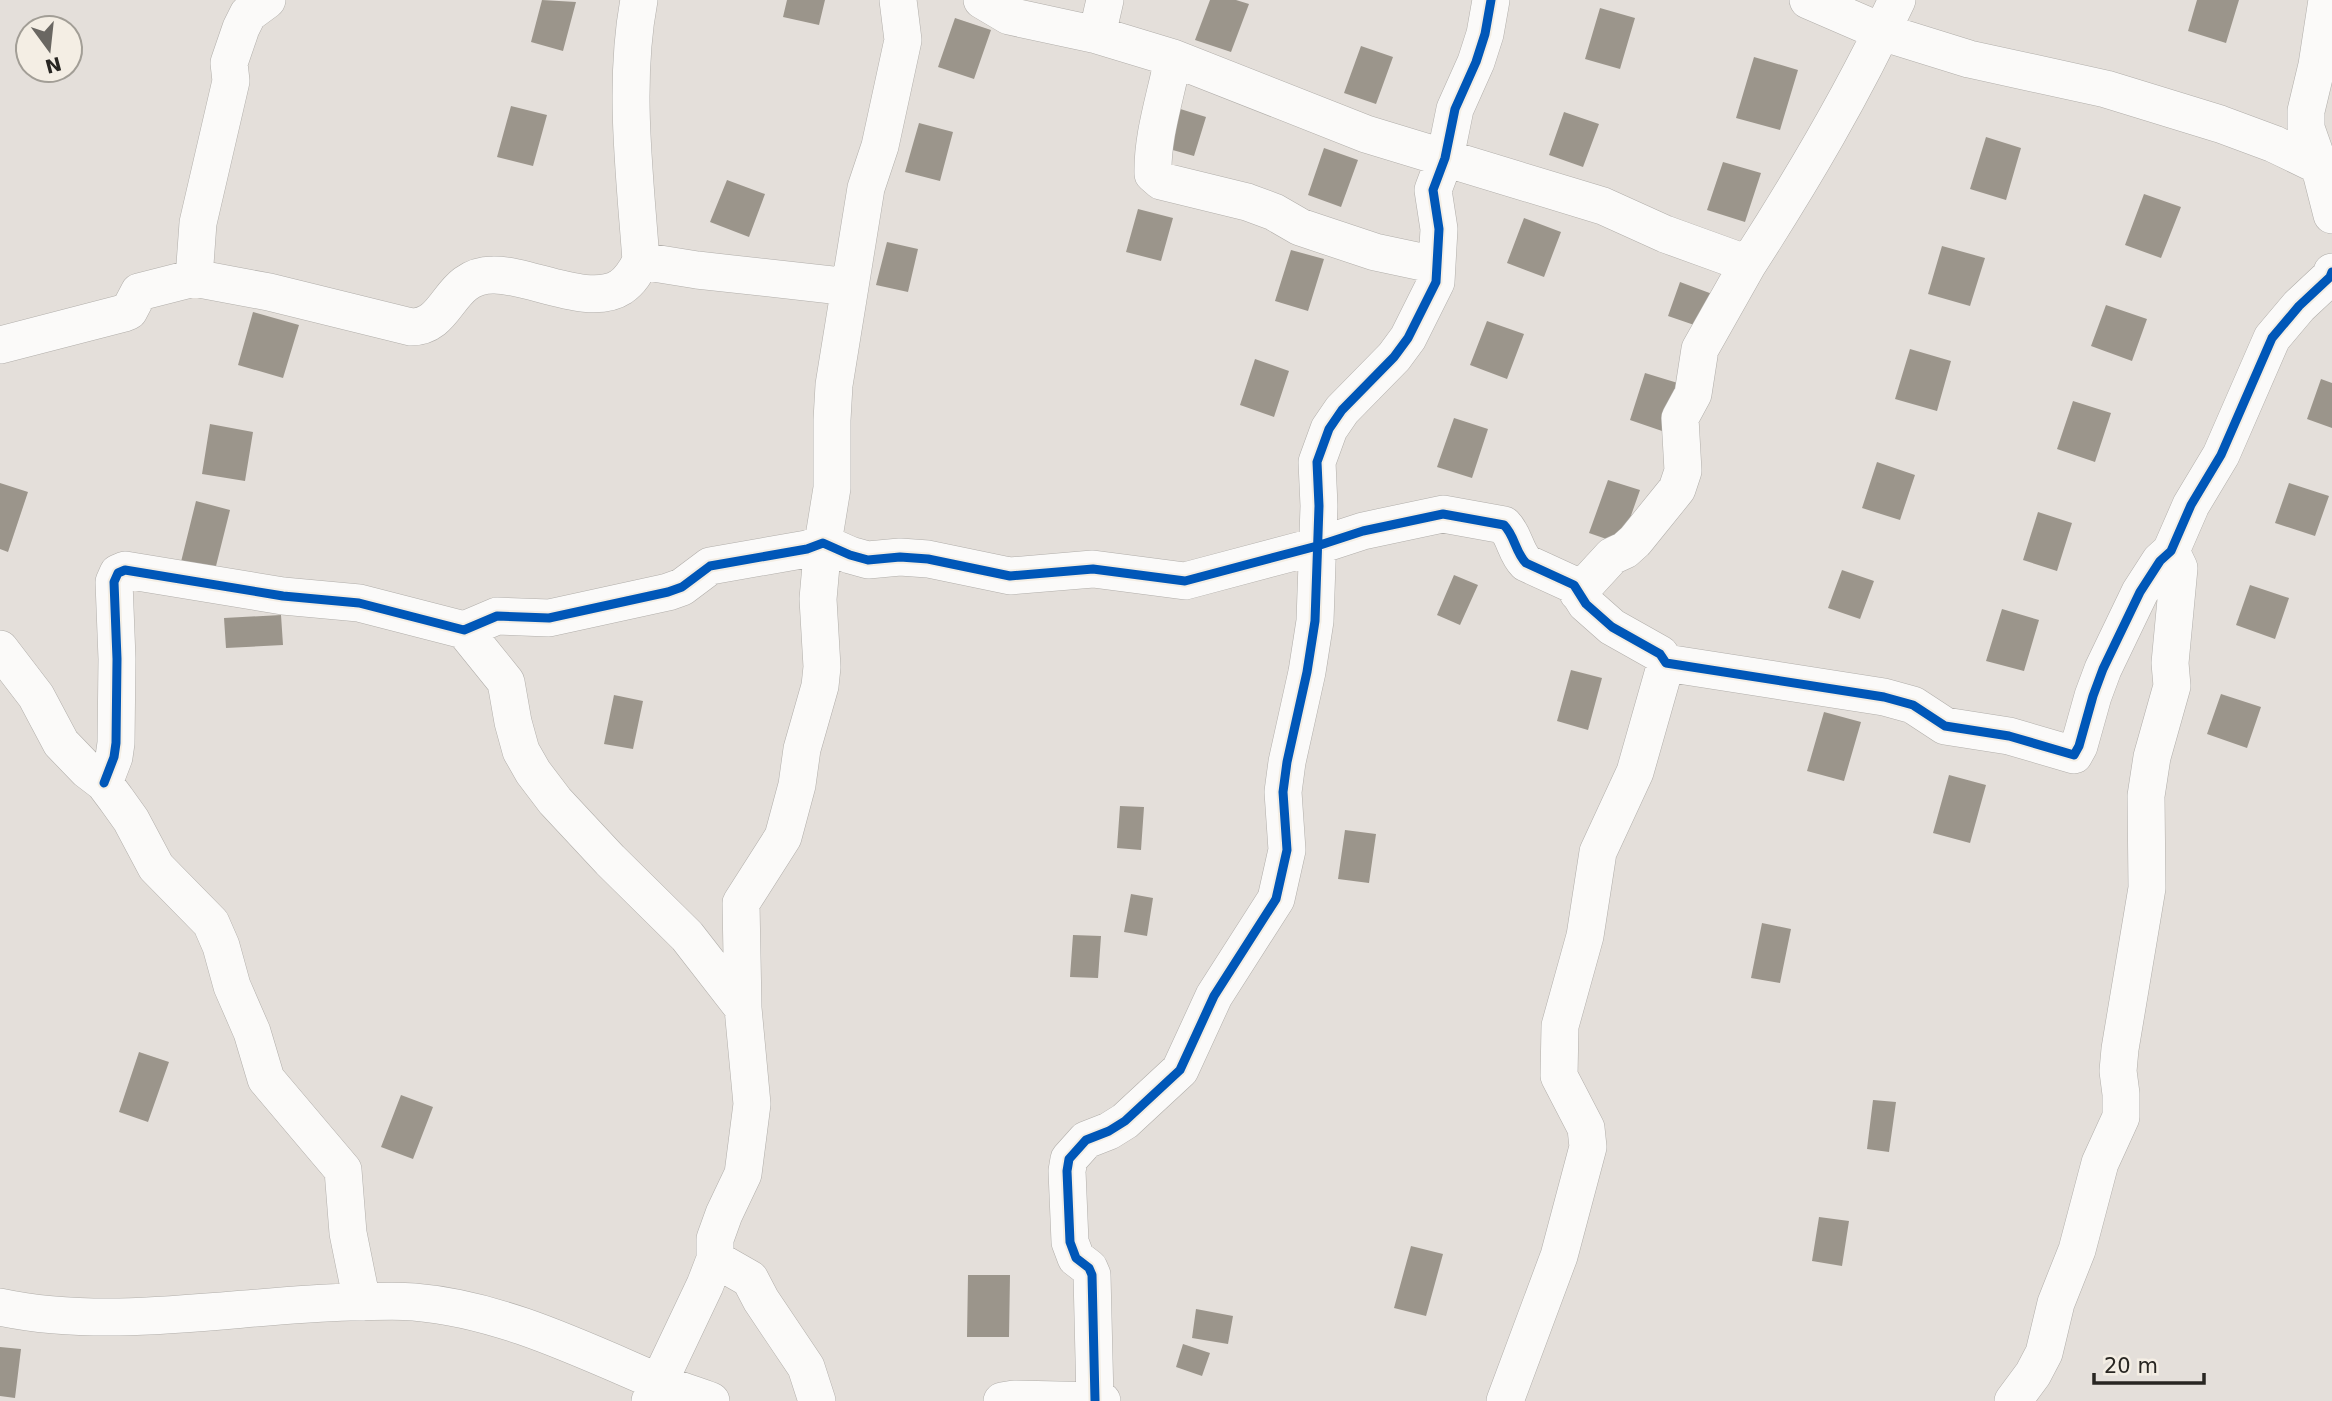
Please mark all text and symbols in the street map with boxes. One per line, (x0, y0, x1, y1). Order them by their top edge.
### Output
north arrow (14, 14, 84, 84)
text: N (43, 53, 64, 78)
scale bar (2094, 1342, 2204, 1386)
text: 20 m (2104, 1354, 2158, 1378)

